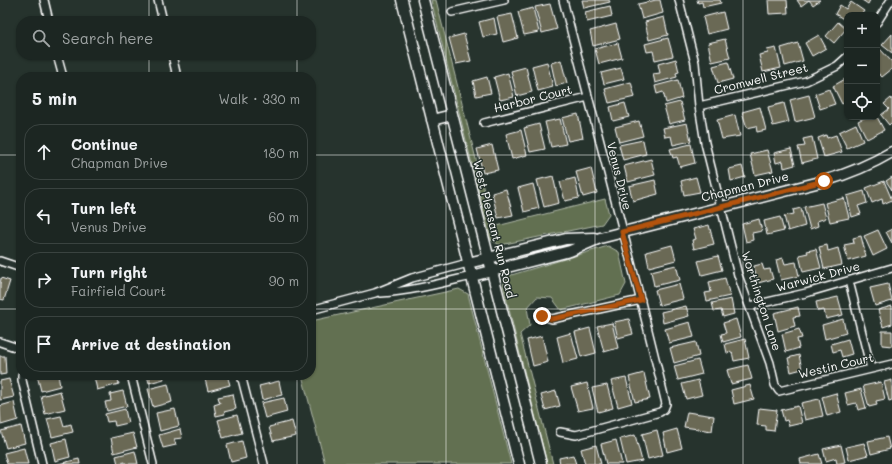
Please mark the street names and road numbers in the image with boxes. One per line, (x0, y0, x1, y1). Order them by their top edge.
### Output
street label: Cromwell Street (712, 59, 809, 97)
street label: Harbor Court (492, 81, 574, 115)
street label: Venus Drive (604, 140, 636, 212)
street label: West Pleasant Run Road (470, 158, 520, 300)
street label: Chapman Drive (699, 167, 790, 205)
street label: Worthington Lane (738, 249, 786, 353)
street label: Warwick Drive (774, 257, 861, 295)
street label: Westin Court (797, 349, 875, 381)

